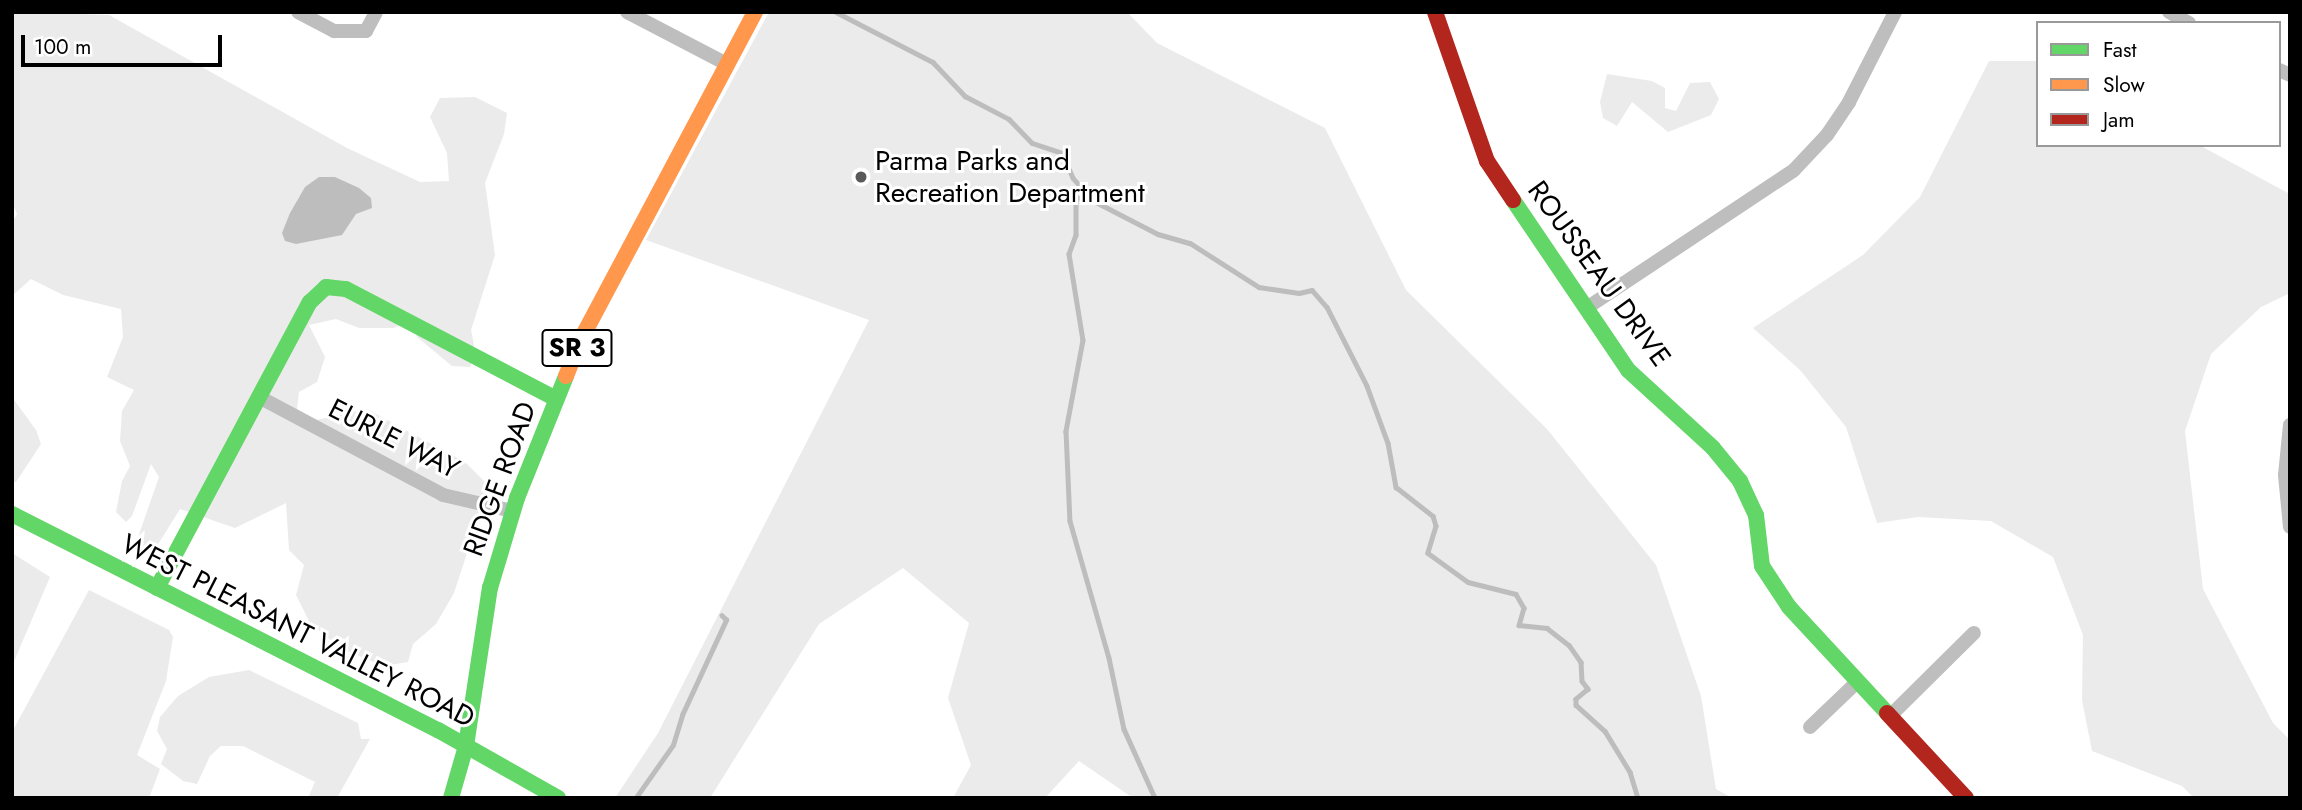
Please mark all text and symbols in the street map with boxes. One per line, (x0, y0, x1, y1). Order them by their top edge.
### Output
scale bar (24, 21, 226, 65)
legend (2036, 21, 2281, 147)
text: 100 m (34, 32, 91, 62)
text: Fast (2103, 35, 2136, 65)
text: Slow (2103, 70, 2145, 100)
text: Jam (2103, 105, 2135, 135)
place label: Parma Parks and Recreation Department (875, 144, 1145, 210)
marker: Parma Parks and Recreation Department (853, 169, 869, 185)
street label: ROUSSEAU DRIVE (1520, 175, 1678, 373)
road number: SR 3 (540, 326, 614, 370)
street label: EURLE WAY (323, 392, 465, 486)
street label: RIDGE ROAD (457, 397, 543, 561)
street label: WEST PLEASANT VALLEY ROAD (116, 527, 480, 735)

